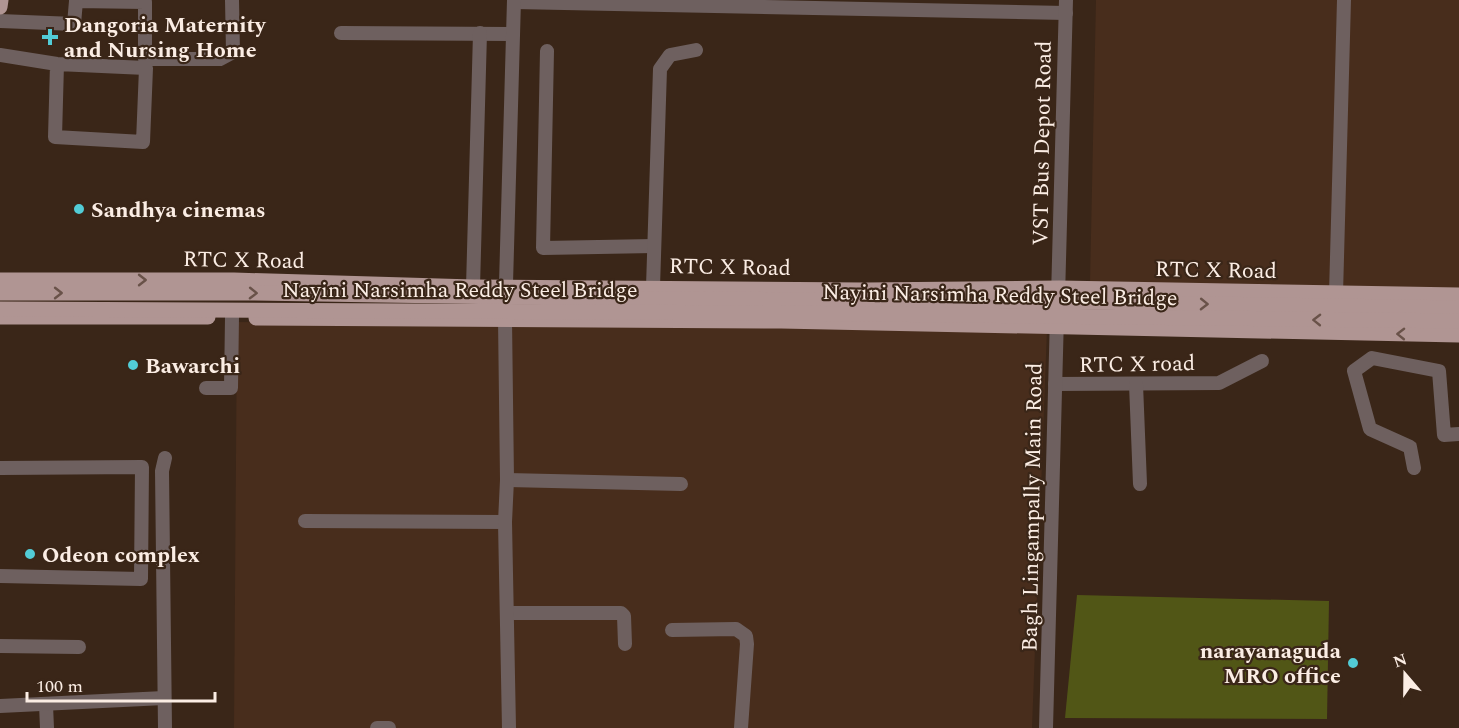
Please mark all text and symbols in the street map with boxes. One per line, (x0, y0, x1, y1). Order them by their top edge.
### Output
place label: Dangoria Maternity and Nursing Home (64, 9, 267, 67)
marker: Dangoria Maternity and Nursing Home (41, 28, 59, 46)
street label: VST Bus Depot Road (1024, 40, 1061, 246)
place label: Sandhya cinemas (91, 194, 266, 227)
marker: Sandhya cinemas (72, 202, 86, 216)
street label: RTC X Road (183, 243, 305, 278)
street label: RTC X Road (669, 250, 791, 285)
street label: RTC X Road (1155, 253, 1277, 288)
one-way arrow (138, 274, 147, 286)
street label: Nayini Narsimha Reddy Steel Bridge (282, 274, 638, 307)
street label: Nayini Narsimha Reddy Steel Bridge (822, 276, 1178, 315)
one-way arrow (54, 287, 63, 299)
one-way arrow (249, 287, 258, 299)
one-way arrow (1200, 298, 1209, 310)
one-way arrow (1312, 313, 1321, 326)
one-way arrow (1396, 328, 1405, 340)
street label: RTC X road (1079, 347, 1195, 382)
place label: Bawarchi (145, 350, 240, 383)
marker: Bawarchi (126, 358, 140, 372)
street label: Bagh Lingampally Main Road (1013, 362, 1052, 652)
place label: Odeon complex (42, 539, 200, 572)
marker: Odeon complex (23, 547, 37, 561)
place label: narayanaguda MRO office (1200, 635, 1342, 693)
north arrow (1375, 644, 1435, 704)
text: N (1390, 647, 1410, 674)
marker: narayanaguda MRO office (1346, 656, 1360, 670)
scale bar (27, 665, 214, 703)
text: 100 m (36, 673, 83, 700)

